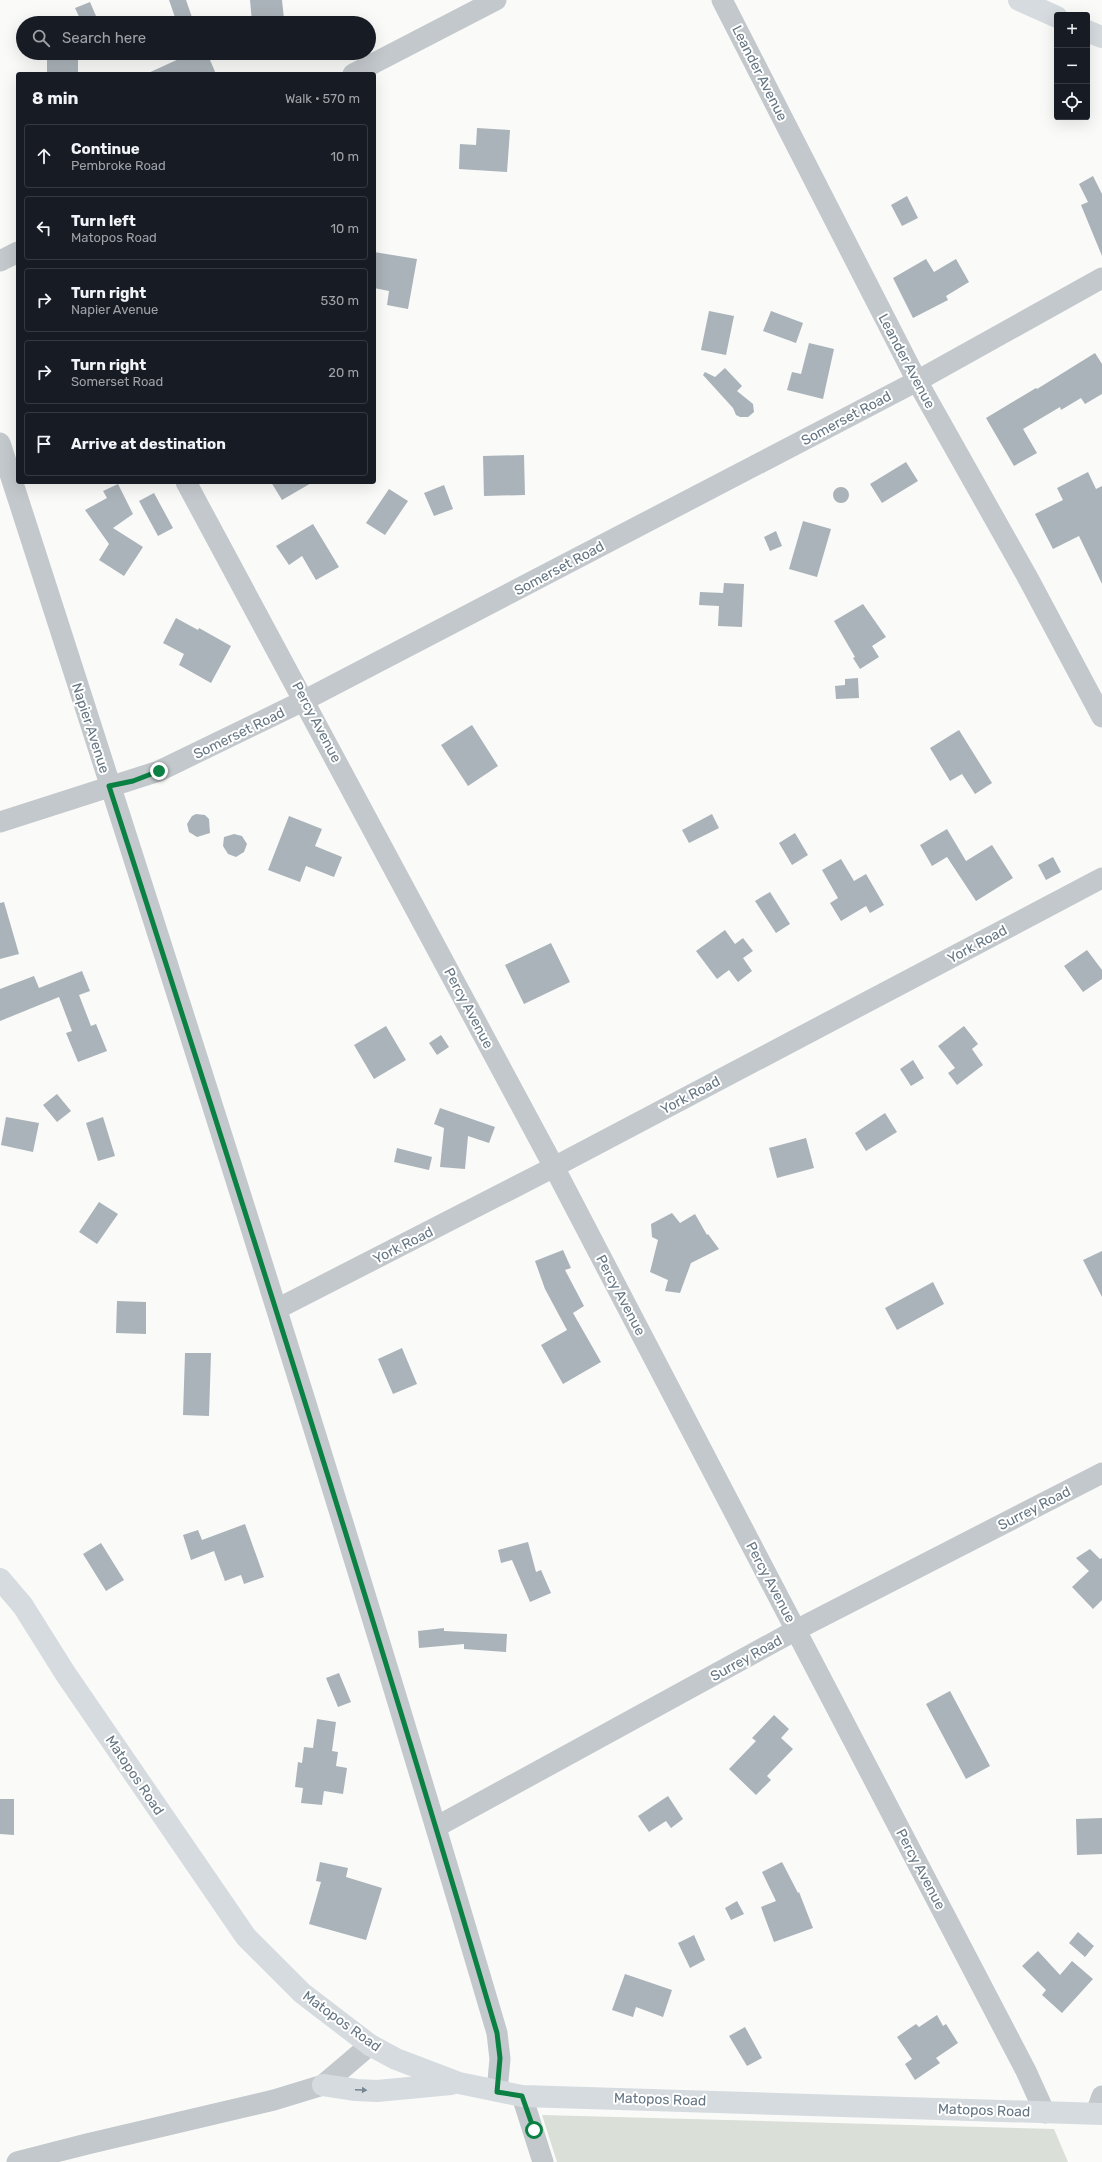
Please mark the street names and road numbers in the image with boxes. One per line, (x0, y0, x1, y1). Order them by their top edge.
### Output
street label: Leander Avenue (728, 23, 791, 124)
street label: Leander Avenue (874, 311, 939, 412)
street label: Somerset Road (798, 388, 894, 449)
street label: Somerset Road (511, 538, 607, 599)
street label: Percy Avenue (288, 679, 345, 766)
street label: Napier Avenue (68, 681, 113, 776)
street label: Somerset Road (191, 704, 288, 763)
street label: York Road (945, 922, 1010, 967)
street label: Percy Avenue (440, 965, 497, 1052)
street label: York Road (658, 1073, 723, 1118)
street label: York Road (370, 1223, 436, 1268)
street label: Percy Avenue (592, 1252, 649, 1339)
street label: Surrey Road (995, 1483, 1073, 1534)
street label: Percy Avenue (742, 1539, 799, 1626)
street label: Surrey Road (707, 1632, 785, 1685)
street label: Matopos Road (102, 1732, 167, 1818)
street label: Percy Avenue (892, 1826, 949, 1913)
street label: Matopos Road (299, 1987, 384, 2055)
street label: Matopos Road (614, 2089, 706, 2110)
street label: Matopos Road (938, 2100, 1030, 2121)

